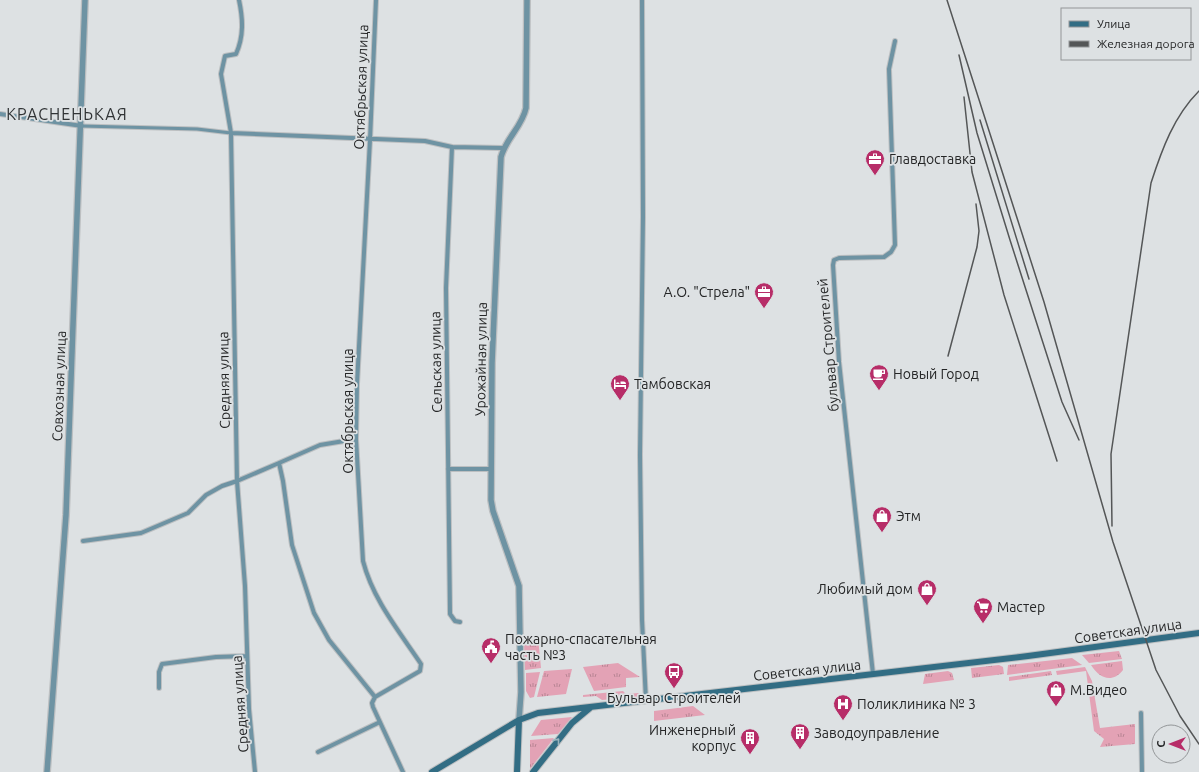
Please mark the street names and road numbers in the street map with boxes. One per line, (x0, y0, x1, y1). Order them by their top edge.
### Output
street label: Октябрьская улица (351, 24, 371, 150)
street label: бульвар Строителей (814, 278, 842, 412)
street label: Урожайная улица (472, 302, 490, 416)
street label: Сельская улица (427, 311, 445, 413)
street label: Совхозная улица (49, 330, 69, 442)
street label: Средняя улица (215, 331, 233, 429)
street label: Октябрьская улица (340, 348, 356, 474)
street label: Советская улица (1073, 616, 1183, 646)
street label: Средняя улица (229, 655, 251, 753)
street label: Советская улица (752, 656, 862, 684)

